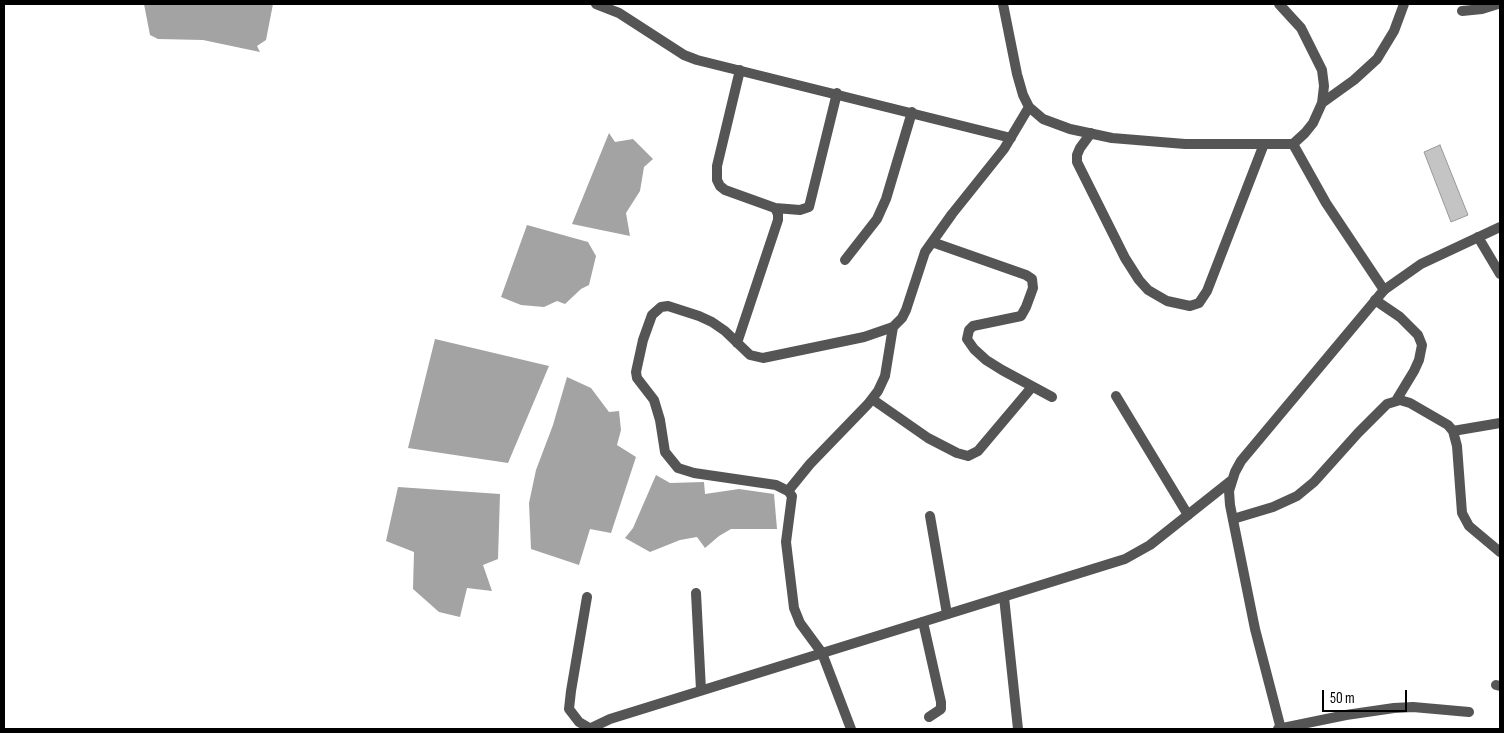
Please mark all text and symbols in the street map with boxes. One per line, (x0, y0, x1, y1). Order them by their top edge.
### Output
scale bar (1324, 680, 1409, 712)
text: 50 m (1330, 689, 1355, 708)

